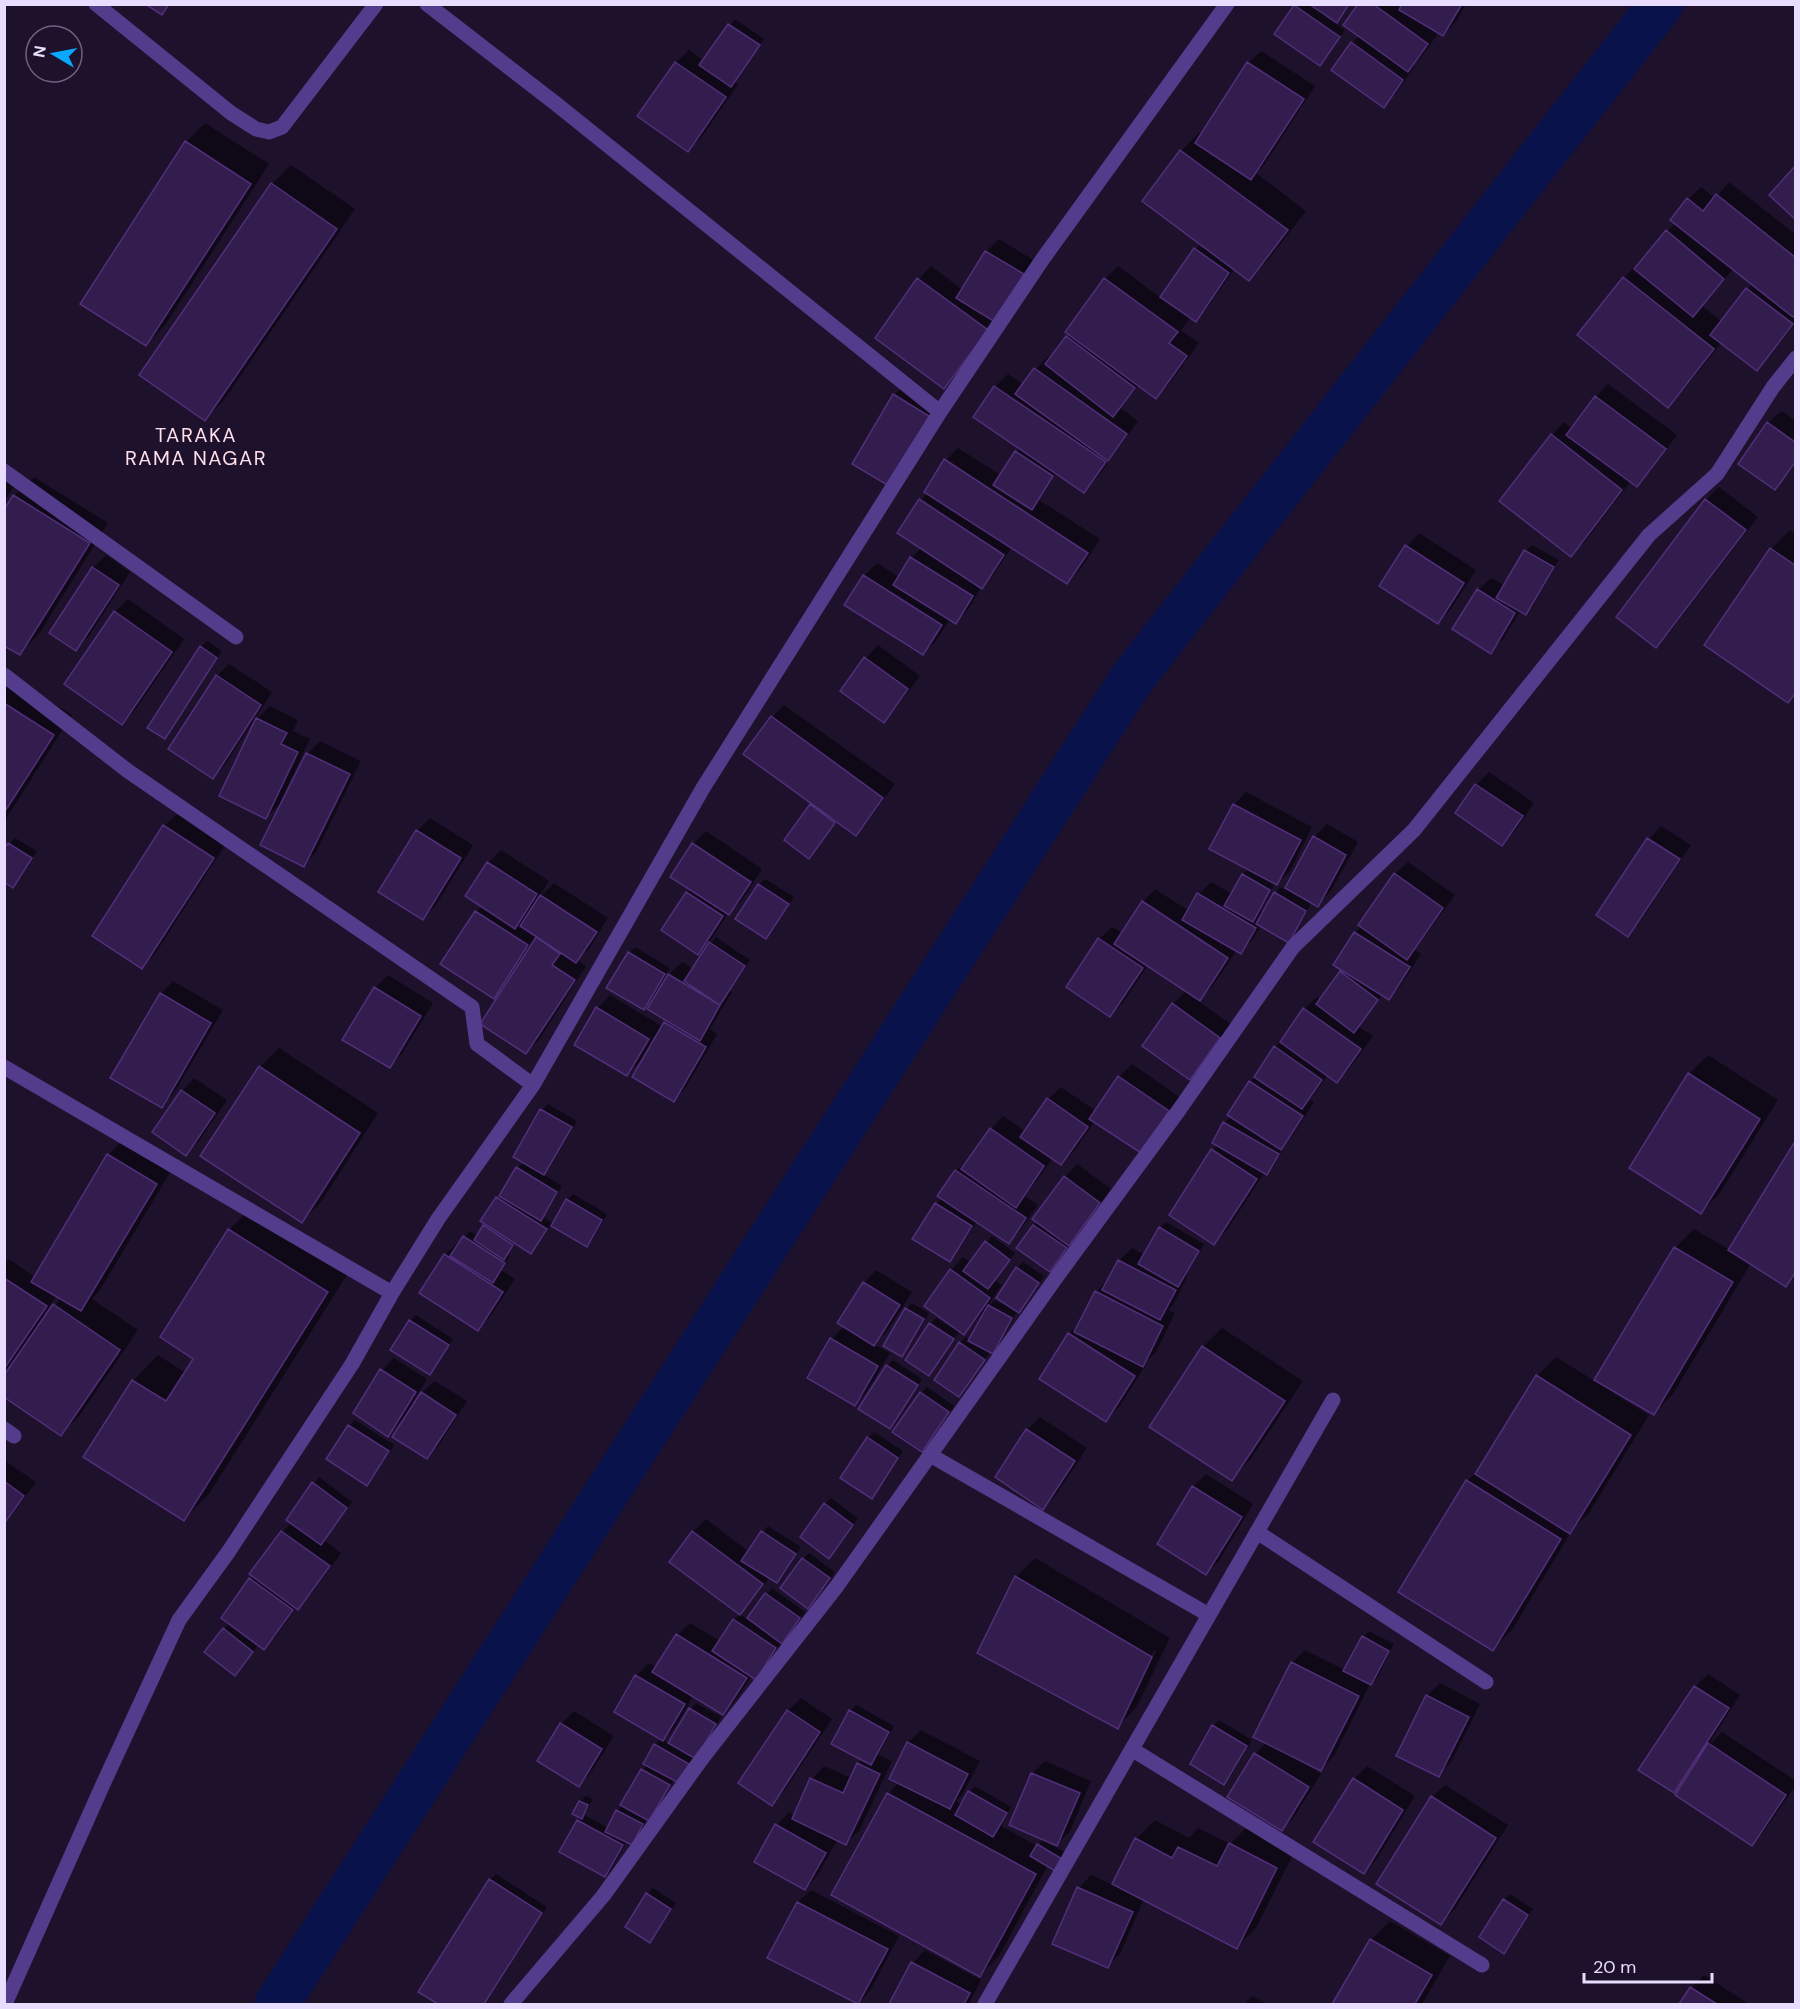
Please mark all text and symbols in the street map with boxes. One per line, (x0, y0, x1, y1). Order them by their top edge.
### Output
north arrow (24, 24, 84, 84)
text: N (28, 44, 51, 59)
district label: TARAKA RAMA NAGAR (125, 422, 267, 471)
scale bar (1584, 1946, 1712, 1984)
text: 20 m (1593, 1955, 1636, 1979)

